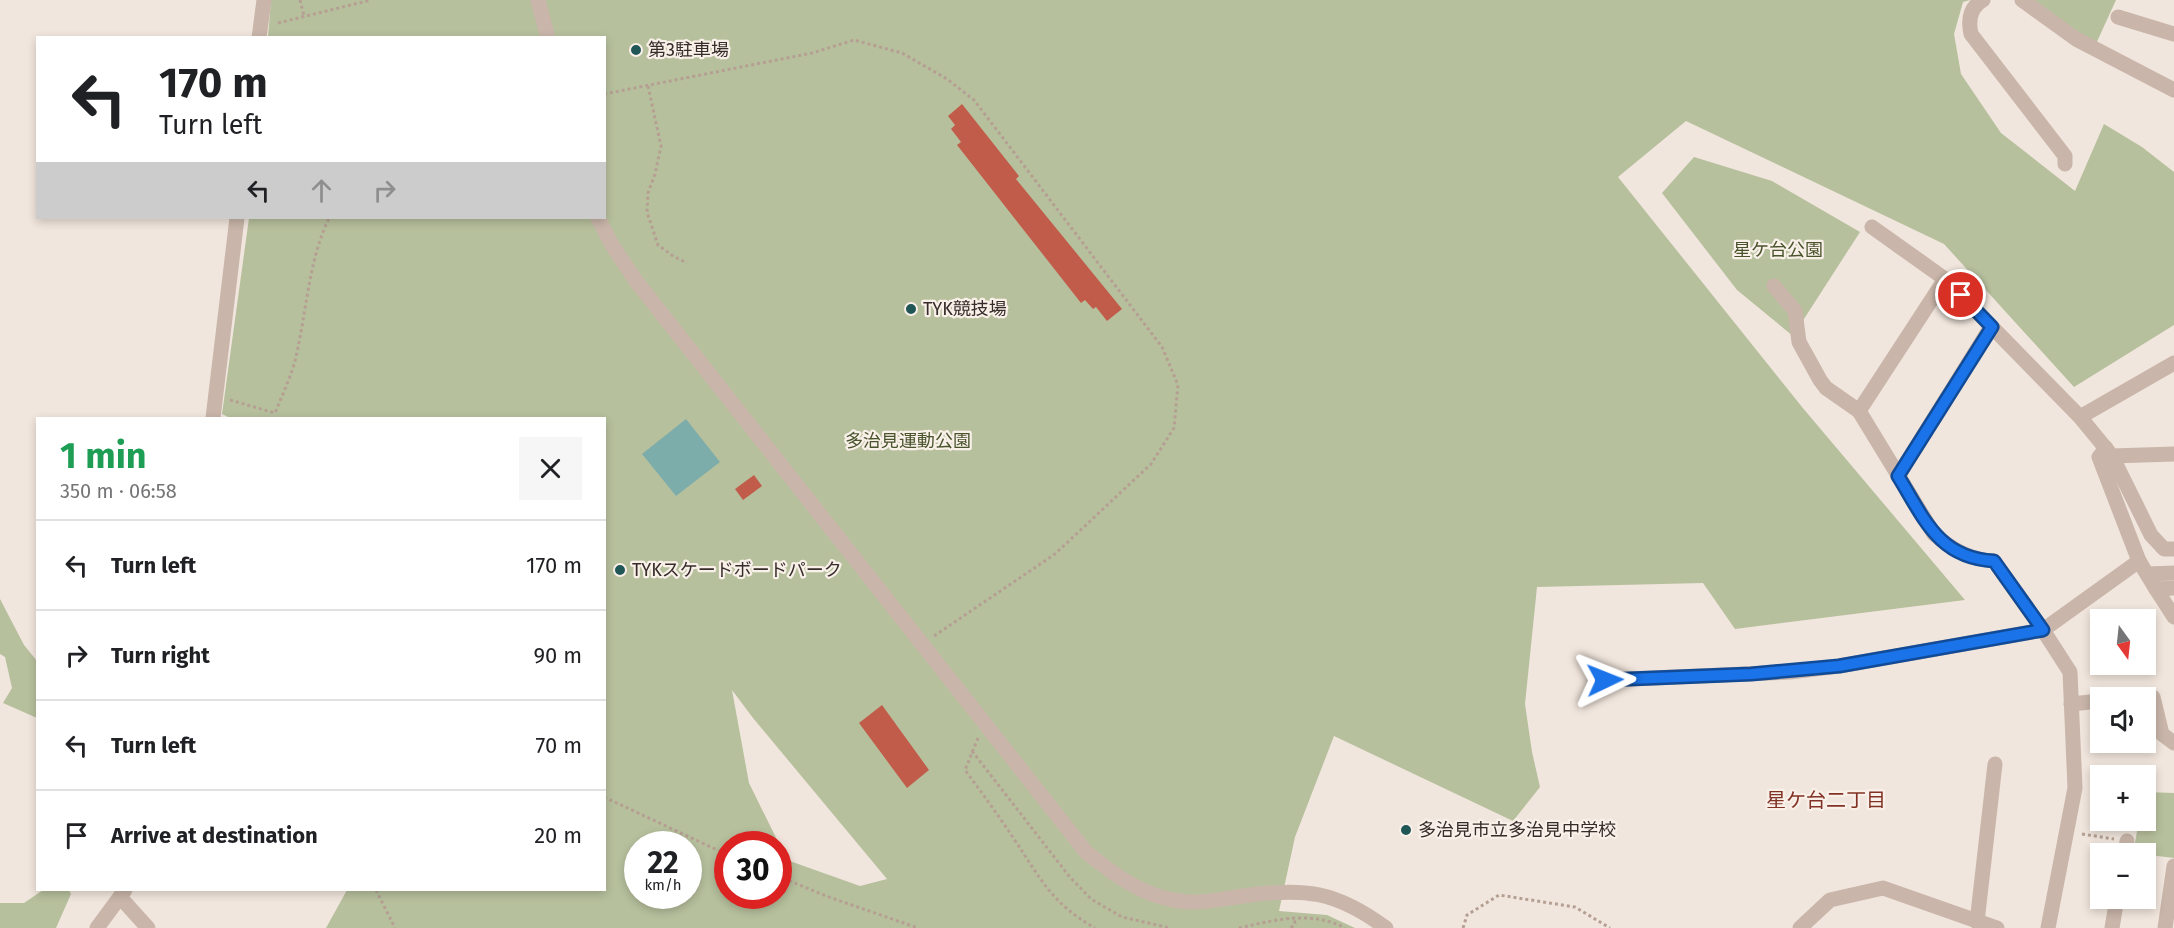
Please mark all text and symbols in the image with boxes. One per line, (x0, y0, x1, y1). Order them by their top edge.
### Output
place label: 第3駐車場 (648, 39, 729, 61)
marker: 第3駐車場 (629, 43, 643, 57)
text: 170 m (159, 58, 268, 108)
icon: left (60, 60, 138, 138)
text: Turn left (159, 109, 262, 141)
icon: left (242, 174, 275, 207)
icon: ahead (305, 174, 338, 207)
icon: right (368, 174, 401, 207)
park label: 星ケ台公園 (1733, 239, 1823, 261)
pin (1935, 269, 1986, 320)
icon: arrive (1944, 278, 1977, 311)
place label: TYK競技場 (923, 298, 1007, 320)
marker: TYK競技場 (904, 302, 918, 316)
park label: 多治見運動公園 (845, 430, 971, 452)
text: 1 min (60, 434, 147, 478)
button: close (519, 437, 582, 500)
text: 350 m · 06:58 (60, 479, 177, 503)
icon: left (60, 549, 93, 582)
text: Turn left (111, 552, 196, 579)
text: 170 m (526, 552, 582, 579)
place label: TYKスケードボードパーク (632, 559, 842, 581)
marker: TYKスケードボードパーク (613, 563, 627, 577)
north arrow (2090, 609, 2156, 675)
map controls (2090, 609, 2156, 909)
icon: right (60, 639, 93, 672)
text: Turn right (111, 642, 210, 669)
text: 90 m (533, 642, 582, 669)
position arrow (1573, 648, 1637, 712)
button: sound (2090, 687, 2156, 753)
icon: left (60, 729, 93, 762)
text: Turn left (111, 732, 196, 759)
text: 70 m (536, 732, 582, 759)
button: + (2090, 765, 2156, 831)
district label: 星ケ台二丁目 (1766, 788, 1886, 812)
icon: arrive (60, 819, 93, 852)
place label: 多治見市立多治見中学校 (1418, 819, 1616, 841)
text: Arrive at destination (111, 822, 318, 849)
text: 20 m (534, 822, 582, 849)
marker: 多治見市立多治見中学校 (1399, 823, 1413, 837)
speed limit sign: 30 (714, 831, 792, 909)
button: − (2090, 843, 2156, 909)
text: 22 (647, 845, 679, 881)
text: km/h (644, 876, 682, 894)

